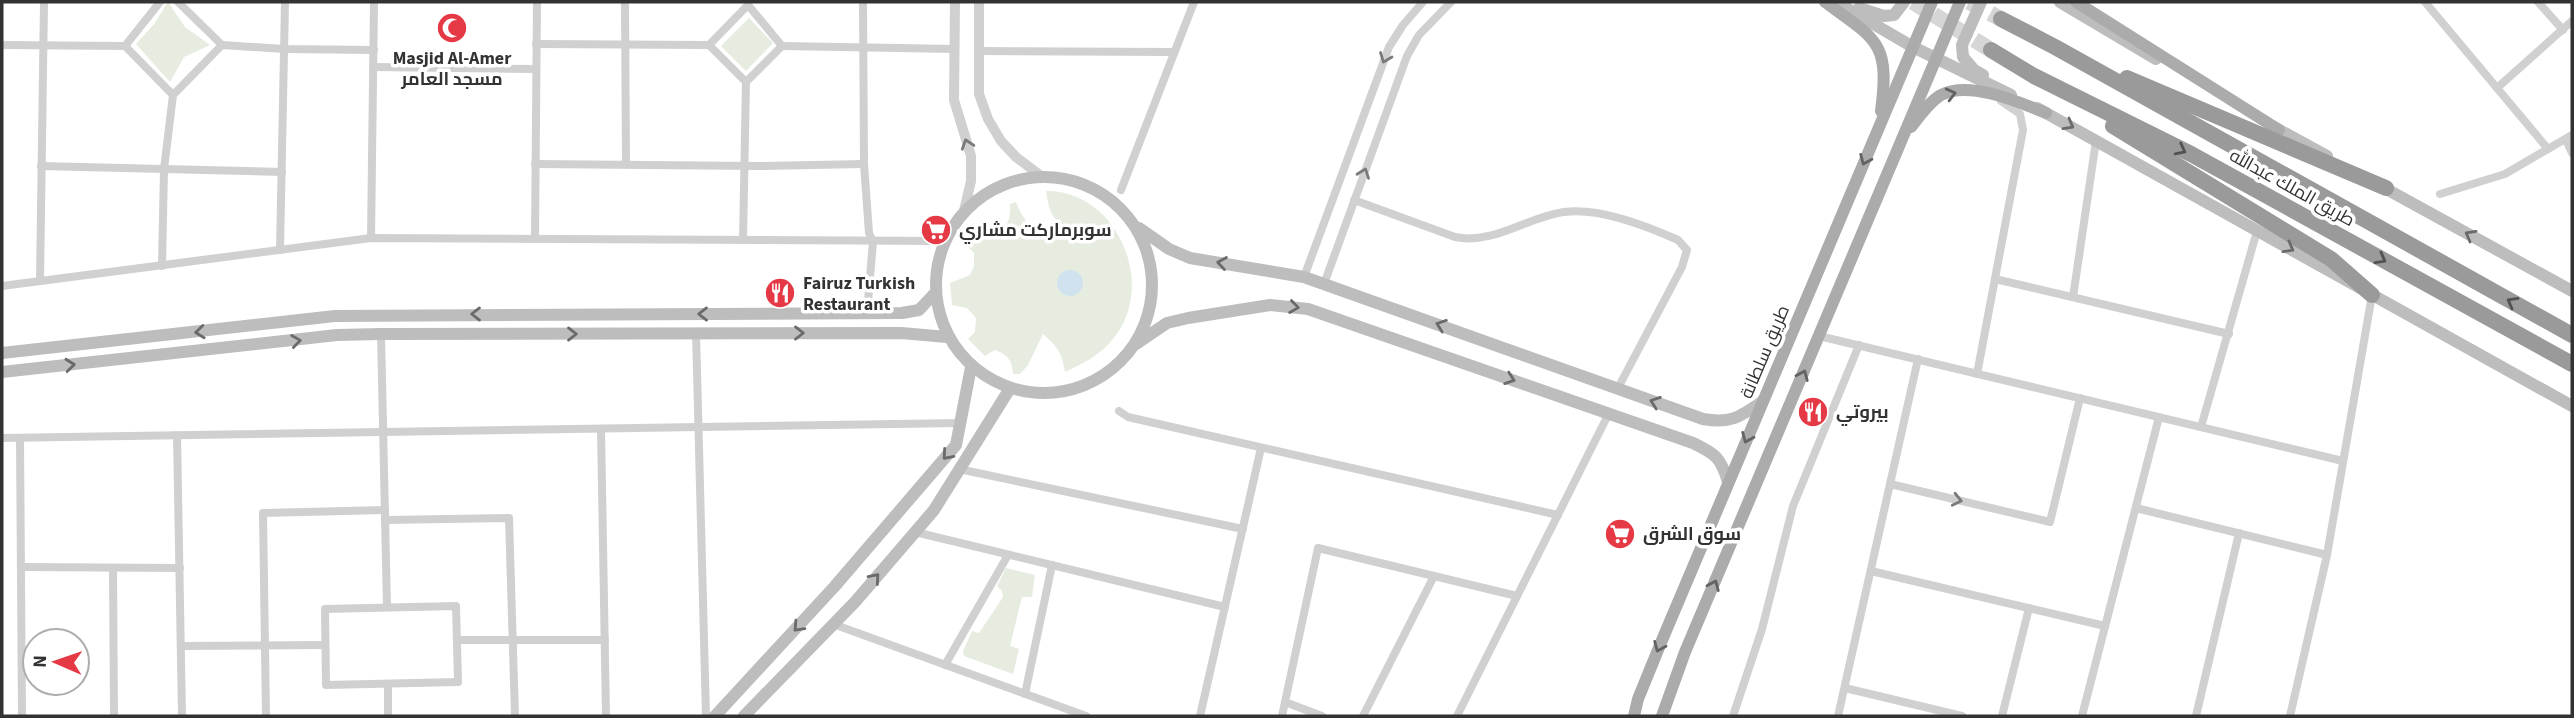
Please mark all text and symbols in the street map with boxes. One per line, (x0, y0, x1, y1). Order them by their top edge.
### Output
mosque icon: Masjid Al-Amer مسجد العامر (435, 11, 469, 45)
place label: Masjid Al-Amer مسجد العامر (393, 46, 512, 92)
one-way arrow (1380, 51, 1394, 63)
one-way arrow (1945, 87, 1957, 102)
one-way arrow (2062, 117, 2074, 130)
one-way arrow (961, 138, 976, 150)
one-way arrow (2174, 141, 2186, 155)
street label: طريق الملك عبدالله (2225, 143, 2359, 233)
one-way arrow (1859, 154, 1873, 166)
one-way arrow (1355, 168, 1369, 180)
supermarket icon: سوبرماركت مشاري (919, 213, 953, 247)
place label: سوبرماركت مشاري (959, 218, 1112, 244)
one-way arrow (2464, 230, 2477, 243)
one-way arrow (2282, 240, 2294, 253)
one-way arrow (2374, 251, 2386, 264)
one-way arrow (1217, 256, 1228, 271)
place label: Fairuz Turkish Restaurant (803, 271, 915, 317)
restaurant icon: Fairuz Turkish Restaurant (763, 276, 797, 310)
one-way arrow (2507, 297, 2520, 310)
one-way arrow (1288, 299, 1300, 314)
street label: طريق سلطانة (1734, 301, 1796, 403)
one-way arrow (470, 306, 480, 322)
one-way arrow (697, 306, 708, 322)
one-way arrow (1435, 319, 1447, 333)
one-way arrow (194, 324, 206, 339)
one-way arrow (795, 325, 805, 341)
one-way arrow (567, 326, 578, 342)
one-way arrow (290, 334, 302, 349)
one-way arrow (64, 358, 75, 373)
one-way arrow (1795, 370, 1809, 382)
one-way arrow (1503, 371, 1515, 385)
restaurant icon: بيروتي (1796, 395, 1830, 429)
one-way arrow (1649, 396, 1661, 410)
place label: بيروتي (1836, 400, 1889, 427)
one-way arrow (1742, 431, 1756, 443)
one-way arrow (943, 447, 955, 460)
one-way arrow (1951, 491, 1963, 506)
supermarket icon: سوق الشرق (1603, 517, 1637, 551)
place label: سوق الشرق (1643, 522, 1741, 547)
one-way arrow (867, 573, 879, 586)
one-way arrow (1706, 579, 1720, 592)
one-way arrow (793, 619, 806, 632)
north arrow (21, 627, 91, 697)
one-way arrow (1653, 641, 1667, 653)
text: N (27, 655, 54, 668)

